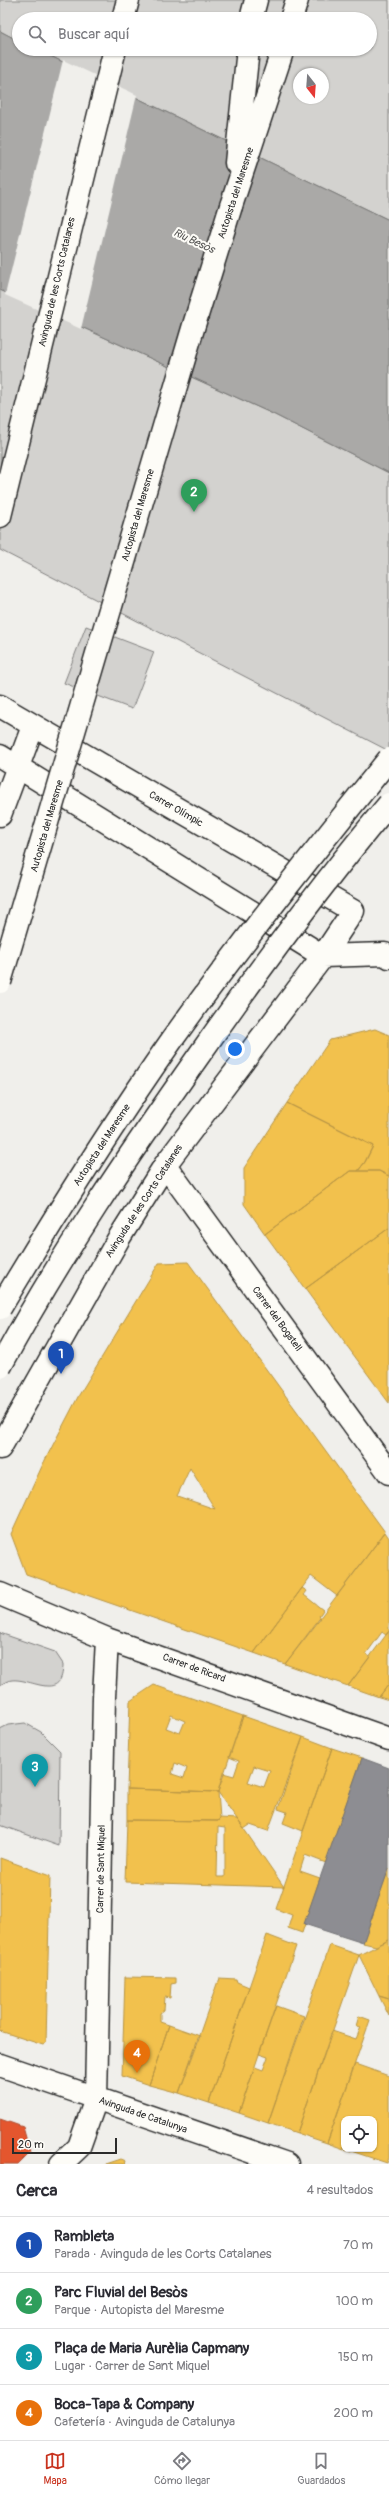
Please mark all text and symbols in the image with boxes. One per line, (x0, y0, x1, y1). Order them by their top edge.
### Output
search box (12, 12, 377, 56)
icon: search (26, 23, 48, 45)
text: Buscar aquí (58, 25, 130, 44)
north arrow (293, 68, 329, 104)
street label: Autopista del Maresme (216, 146, 256, 240)
street label: Avinguda de les Corts Catalanes (36, 216, 78, 348)
water label: Riu Besòs (171, 226, 218, 257)
street label: Autopista del Maresme (119, 467, 157, 562)
pin: 2 (181, 479, 207, 512)
street label: Autopista del Maresme (28, 778, 66, 873)
street label: Carrer Olímpic (147, 789, 205, 829)
your location (225, 1039, 245, 1059)
street label: Autopista del Maresme (71, 1102, 133, 1188)
street label: Avinguda de les Corts Catalanes (103, 1142, 185, 1260)
street label: Carrer del Bogatell (250, 1284, 304, 1354)
pin: 1 (48, 1341, 74, 1374)
street label: Carrer de Ricard (161, 1651, 227, 1685)
pin: 3 (22, 1754, 48, 1787)
street label: Carrer de Sant Miquel (94, 1825, 108, 1913)
pin: 4 (124, 2040, 150, 2073)
street label: Avinguda de Catalunya (97, 2094, 189, 2136)
map controls (341, 2116, 377, 2152)
button: locate (341, 2116, 377, 2152)
scale bar (12, 2136, 117, 2155)
text: 20 m (18, 2138, 44, 2151)
text: Cerca (16, 2180, 57, 2201)
text: 4 resultados (306, 2182, 373, 2198)
text: Rambleta (54, 2227, 114, 2246)
text: 1 (26, 2237, 32, 2253)
text: 70 m (343, 2237, 373, 2253)
text: Parada · Avinguda de les Corts Catalanes (54, 2246, 272, 2262)
text: Parc Fluvial del Besòs (54, 2283, 187, 2302)
text: 2 (25, 2293, 33, 2309)
text: 100 m (336, 2293, 373, 2309)
text: Parque · Autopista del Maresme (54, 2302, 224, 2318)
text: Plaça de Maria Aurèlia Capmany (54, 2339, 249, 2358)
text: 3 (25, 2349, 33, 2365)
text: 150 m (338, 2349, 373, 2365)
text: Lugar · Carrer de Sant Miquel (54, 2358, 210, 2374)
text: Boca-Tapa & Company (54, 2395, 194, 2414)
text: 4 (25, 2405, 33, 2421)
text: 200 m (334, 2405, 373, 2421)
text: Cafetería · Avinguda de Catalunya (54, 2414, 235, 2430)
tab: Mapa (44, 2450, 67, 2487)
tab: Cómo llegar (154, 2450, 210, 2487)
tab: Guardados (297, 2450, 345, 2487)

